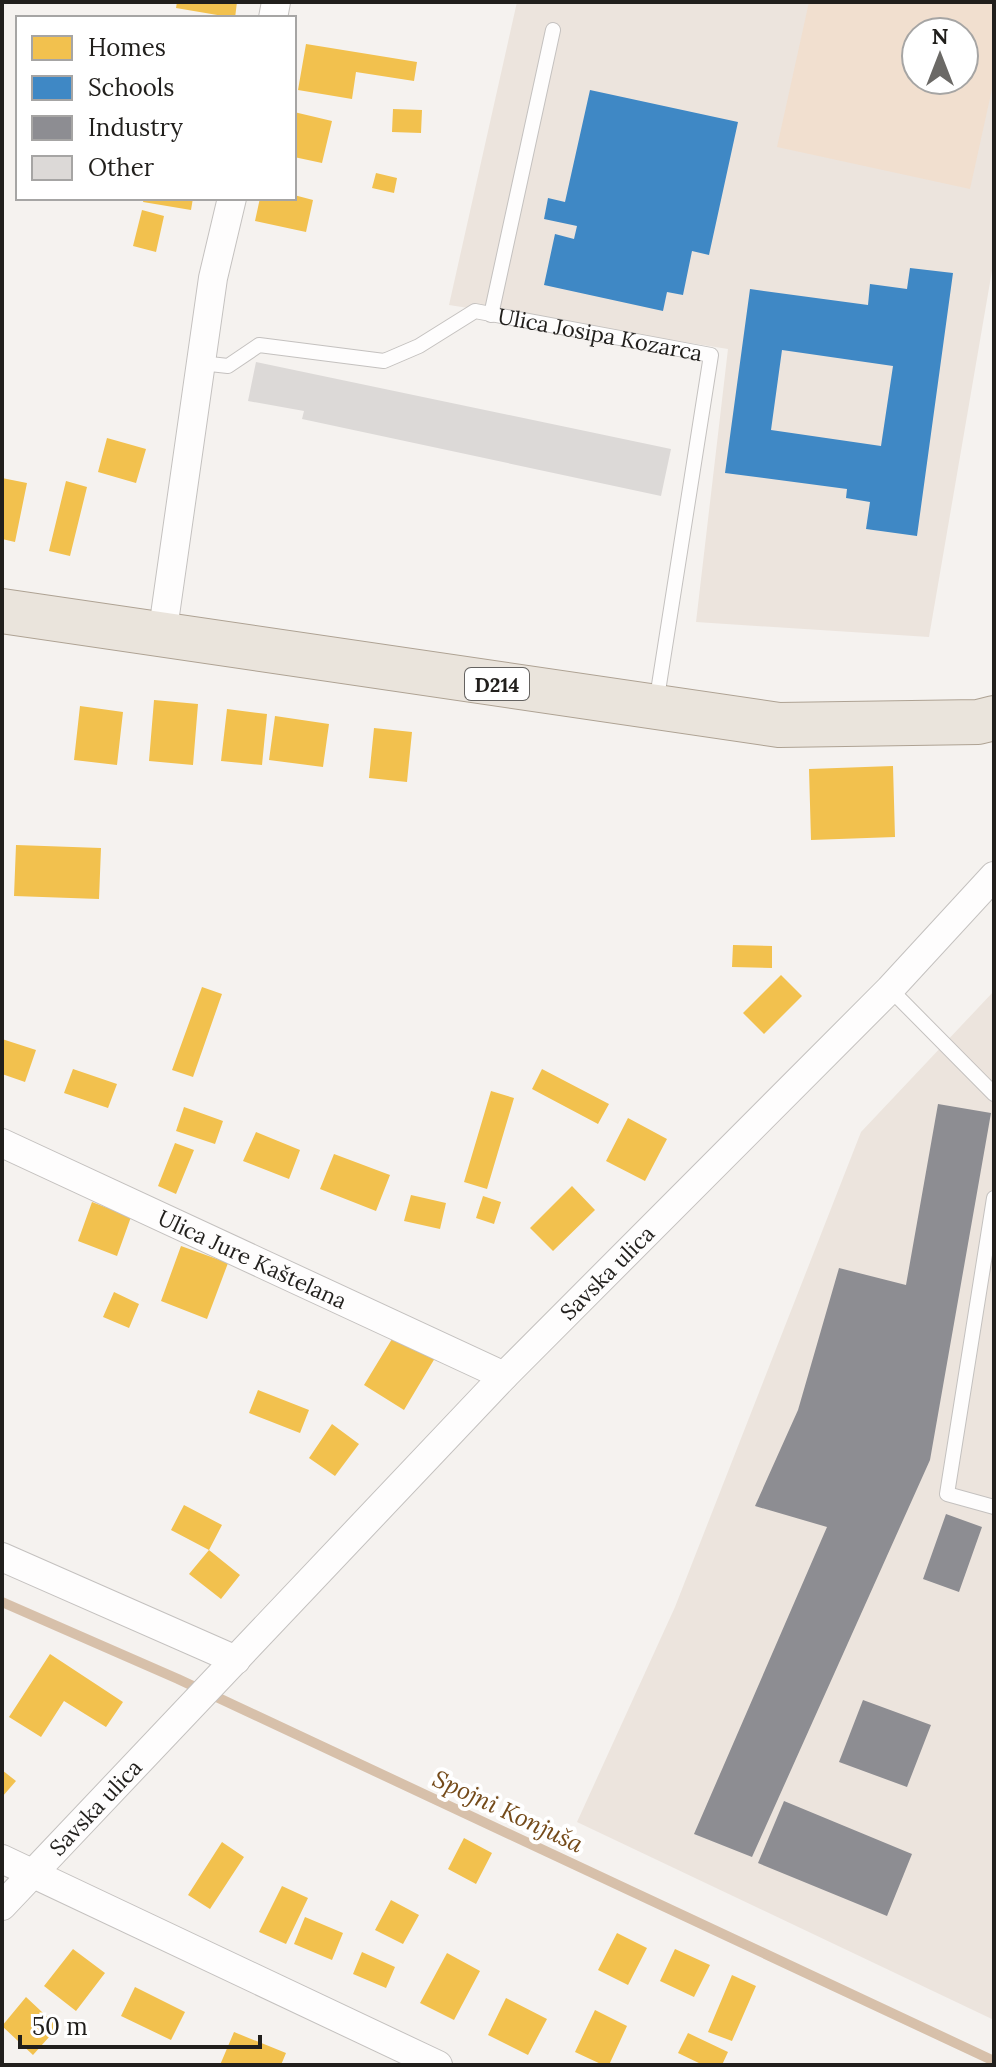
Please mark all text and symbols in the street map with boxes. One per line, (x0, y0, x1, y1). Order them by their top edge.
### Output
legend (16, 16, 296, 200)
north arrow (900, 16, 980, 96)
text: N (931, 22, 949, 50)
text: Homes (88, 32, 166, 63)
text: Schools (88, 72, 174, 103)
text: Industry (88, 112, 183, 143)
text: Other (88, 152, 155, 183)
street label: Ulica Josipa Kozarca (495, 302, 705, 367)
road number: D214 (465, 668, 529, 700)
street label: Ulica Jure Kaštelana (153, 1203, 351, 1315)
street label: Savska ulica (554, 1219, 660, 1326)
street label: Savska ulica (43, 1753, 148, 1861)
water label: Spojni Konjuša (428, 1763, 589, 1860)
scale bar (20, 1999, 260, 2049)
text: 50 m (32, 2011, 88, 2042)

